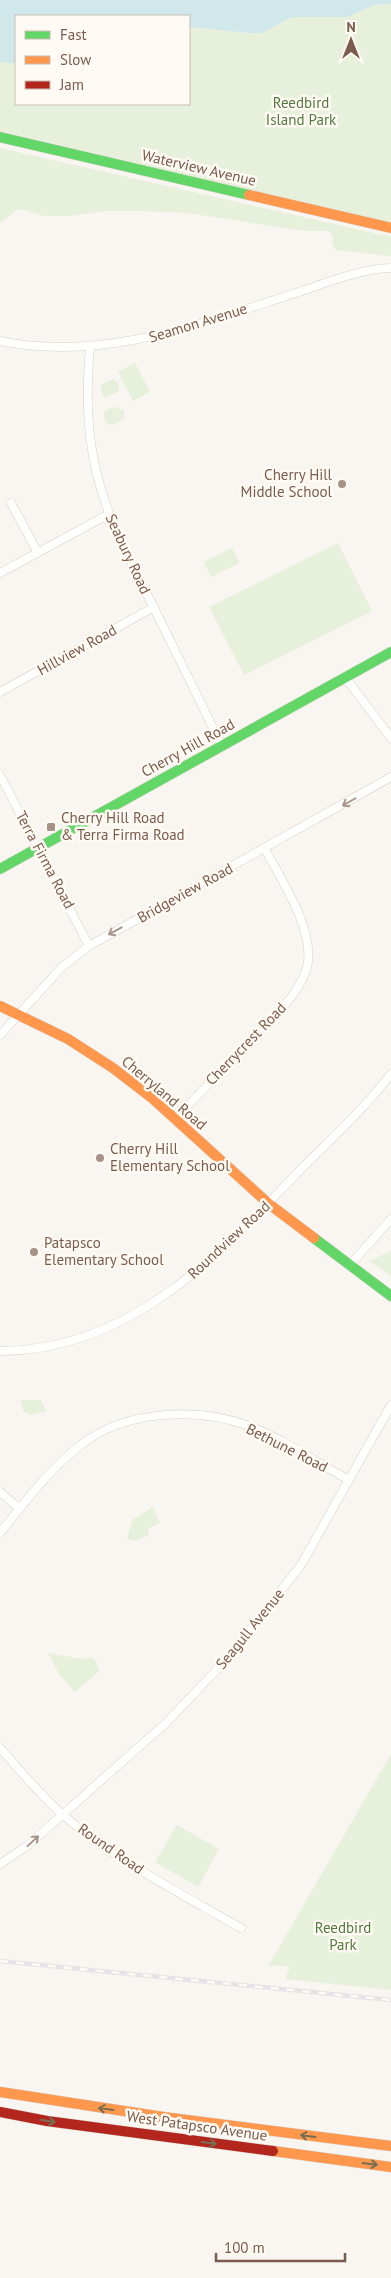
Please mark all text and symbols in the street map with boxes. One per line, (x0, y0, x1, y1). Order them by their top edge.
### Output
legend (15, 15, 190, 105)
north arrow (326, 15, 376, 65)
text: N (346, 18, 356, 36)
text: Fast (60, 25, 87, 44)
text: Slow (60, 50, 91, 69)
text: Jam (59, 75, 84, 94)
park label: Reedbird Island Park (266, 93, 337, 129)
street label: Waterview Avenue (140, 145, 258, 190)
street label: Seamon Avenue (146, 299, 249, 346)
place label: Cherry Hill Middle School (241, 465, 333, 501)
marker: Cherry Hill Middle School (336, 478, 348, 490)
street label: Seabury Road (102, 511, 155, 597)
street label: Hillview Road (34, 620, 120, 679)
street label: Cherry Hill Road (138, 714, 238, 781)
one-way arrow (342, 797, 356, 807)
street label: Terra Firma Road (12, 808, 79, 912)
place label: Cherry Hill Road & Terra Firma Road (61, 808, 185, 844)
marker: Cherry Hill Road & Terra Firma Road (45, 821, 57, 833)
street label: Bridgeview Road (134, 858, 236, 927)
one-way arrow (107, 926, 122, 936)
street label: Cherrycrest Road (201, 998, 290, 1089)
street label: Cherryland Road (118, 1051, 211, 1134)
place label: Cherry Hill Elementary School (110, 1139, 230, 1175)
marker: Cherry Hill Elementary School (94, 1152, 106, 1164)
street label: Roundview Road (184, 1197, 274, 1283)
place label: Patapsco Elementary School (44, 1233, 164, 1269)
marker: Patapsco Elementary School (28, 1246, 40, 1258)
street label: Bethune Road (243, 1419, 331, 1476)
street label: Seagull Avenue (211, 1585, 288, 1673)
street label: Round Road (75, 1819, 148, 1878)
one-way arrow (26, 1835, 39, 1847)
park label: Reedbird Park (315, 1918, 371, 1954)
one-way arrow (98, 2104, 114, 2114)
street label: West Patapsco Avenue (125, 2106, 269, 2145)
one-way arrow (40, 2117, 56, 2127)
one-way arrow (300, 2130, 316, 2140)
one-way arrow (201, 2138, 217, 2148)
one-way arrow (362, 2159, 378, 2169)
scale bar (216, 2230, 345, 2262)
text: 100 m (224, 2238, 265, 2257)

